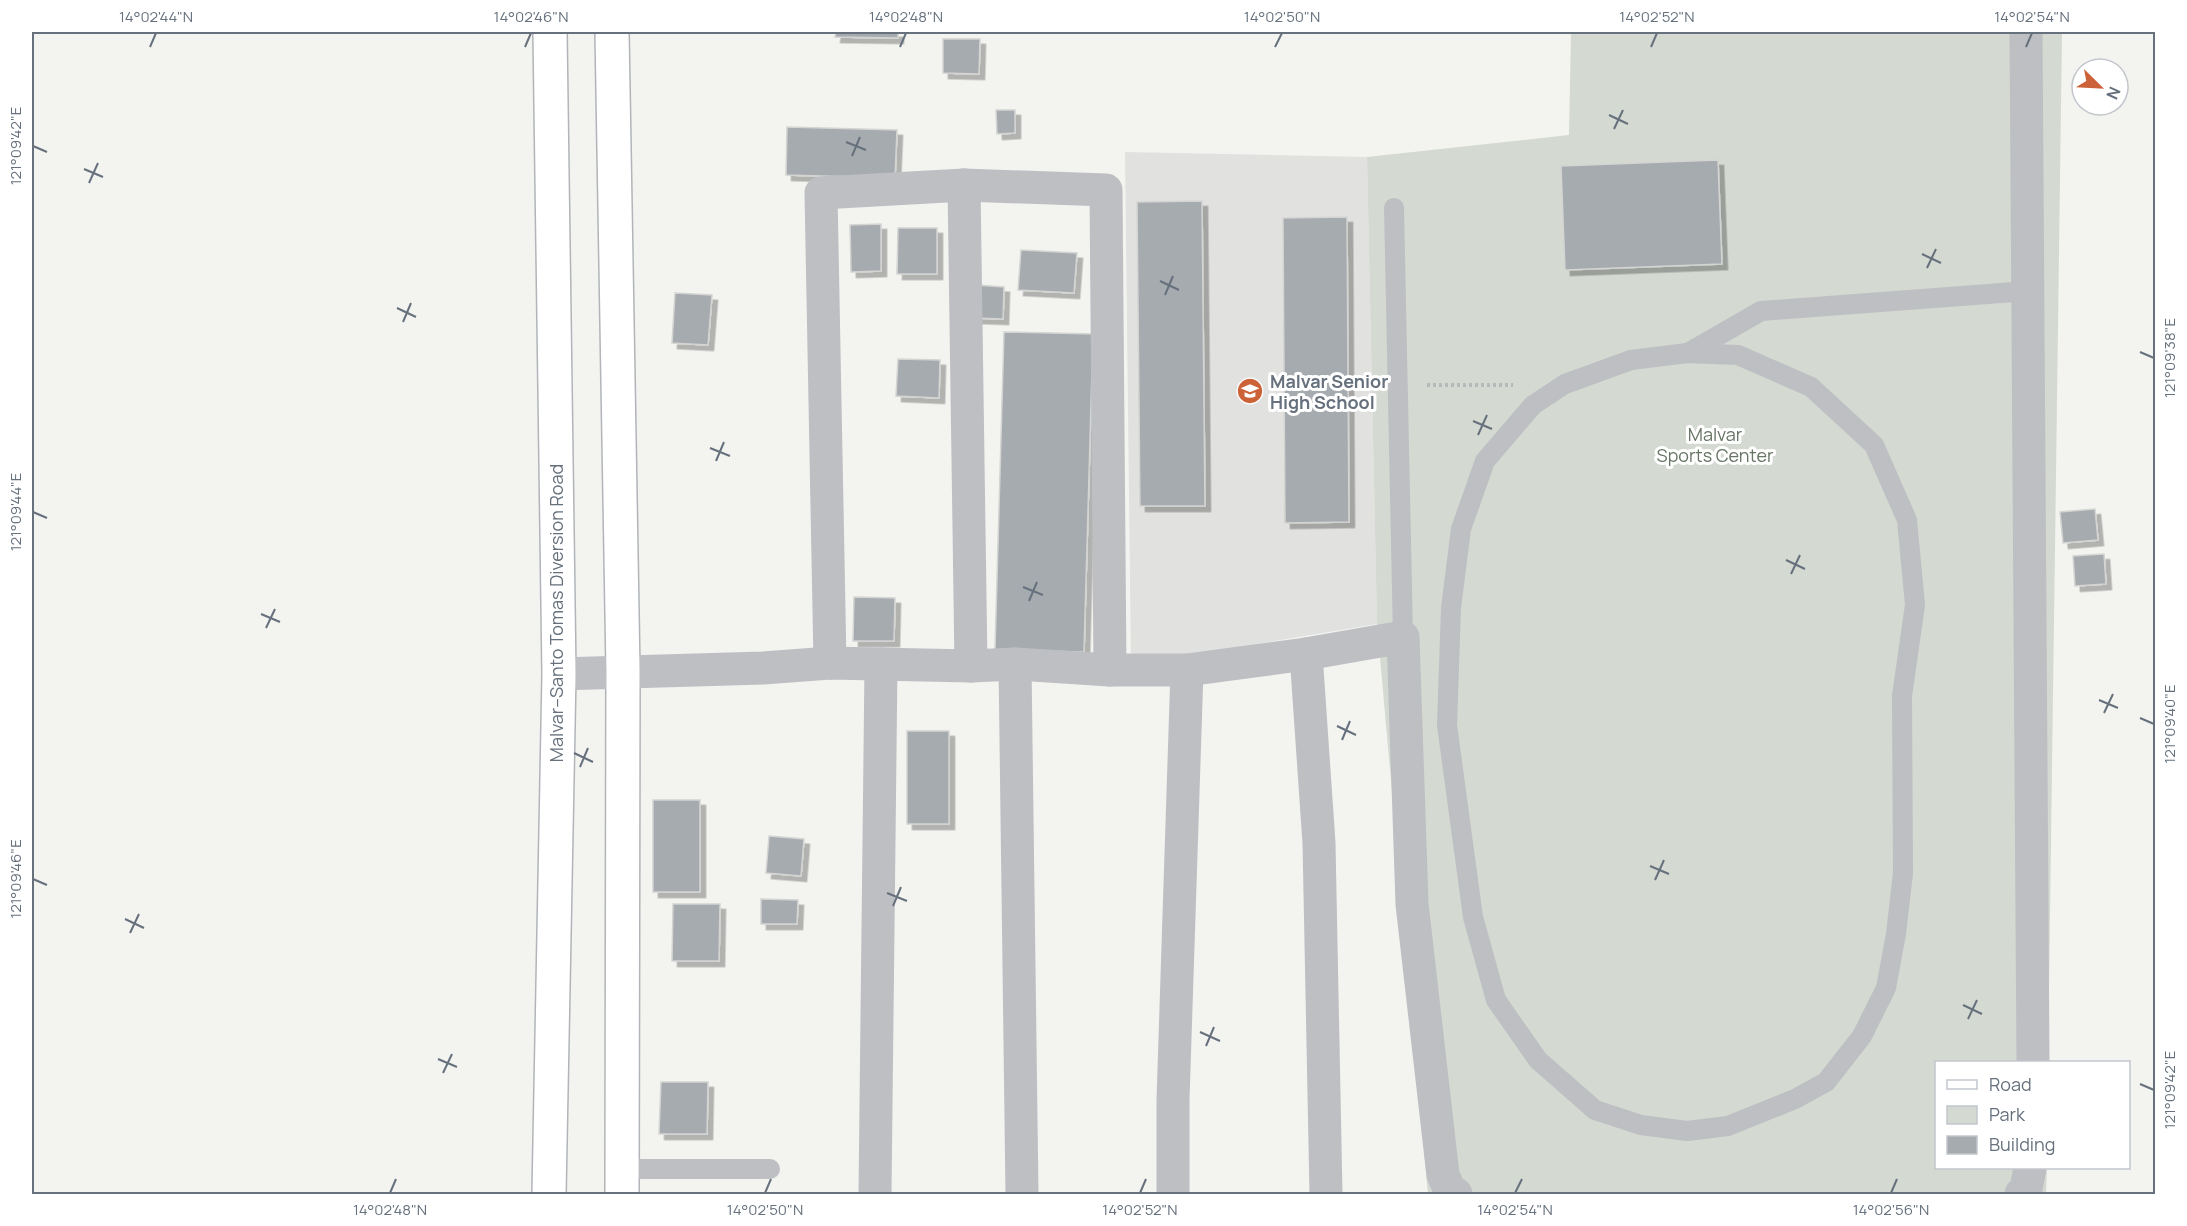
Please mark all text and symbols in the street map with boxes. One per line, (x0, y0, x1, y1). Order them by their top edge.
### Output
text: 14°02'44"N (119, 6, 193, 27)
text: 14°02'46"N (494, 6, 568, 27)
text: 14°02'48"N (869, 6, 943, 27)
text: 14°02'50"N (1244, 6, 1320, 27)
text: 14°02'52"N (1619, 6, 1695, 27)
text: 14°02'54"N (1994, 6, 2070, 27)
north arrow (2070, 57, 2130, 117)
text: N (2101, 83, 2126, 103)
text: 121°09'42"E (5, 107, 26, 185)
text: 121°09'38"E (2159, 318, 2180, 398)
place label: Malvar Senior High School (1270, 369, 1388, 414)
school or university icon: Malvar Senior High School (1235, 376, 1265, 406)
park label: Malvar Sports Center (1657, 422, 1774, 467)
street label: Malvar–Santo Tomas Diversion Road (544, 464, 568, 762)
text: 121°09'44"E (5, 473, 26, 551)
text: 121°09'40"E (2159, 684, 2180, 764)
text: 121°09'46"E (5, 839, 26, 919)
text: 121°09'42"E (2159, 1051, 2180, 1129)
legend (1935, 1061, 2130, 1169)
text: Road (1989, 1072, 2032, 1096)
text: Park (1989, 1102, 2026, 1126)
text: Building (1989, 1132, 2055, 1156)
text: 14°02'48"N (353, 1199, 427, 1220)
text: 14°02'50"N (727, 1199, 803, 1220)
text: 14°02'52"N (1102, 1199, 1178, 1220)
text: 14°02'54"N (1477, 1199, 1553, 1220)
text: 14°02'56"N (1853, 1199, 1929, 1220)

